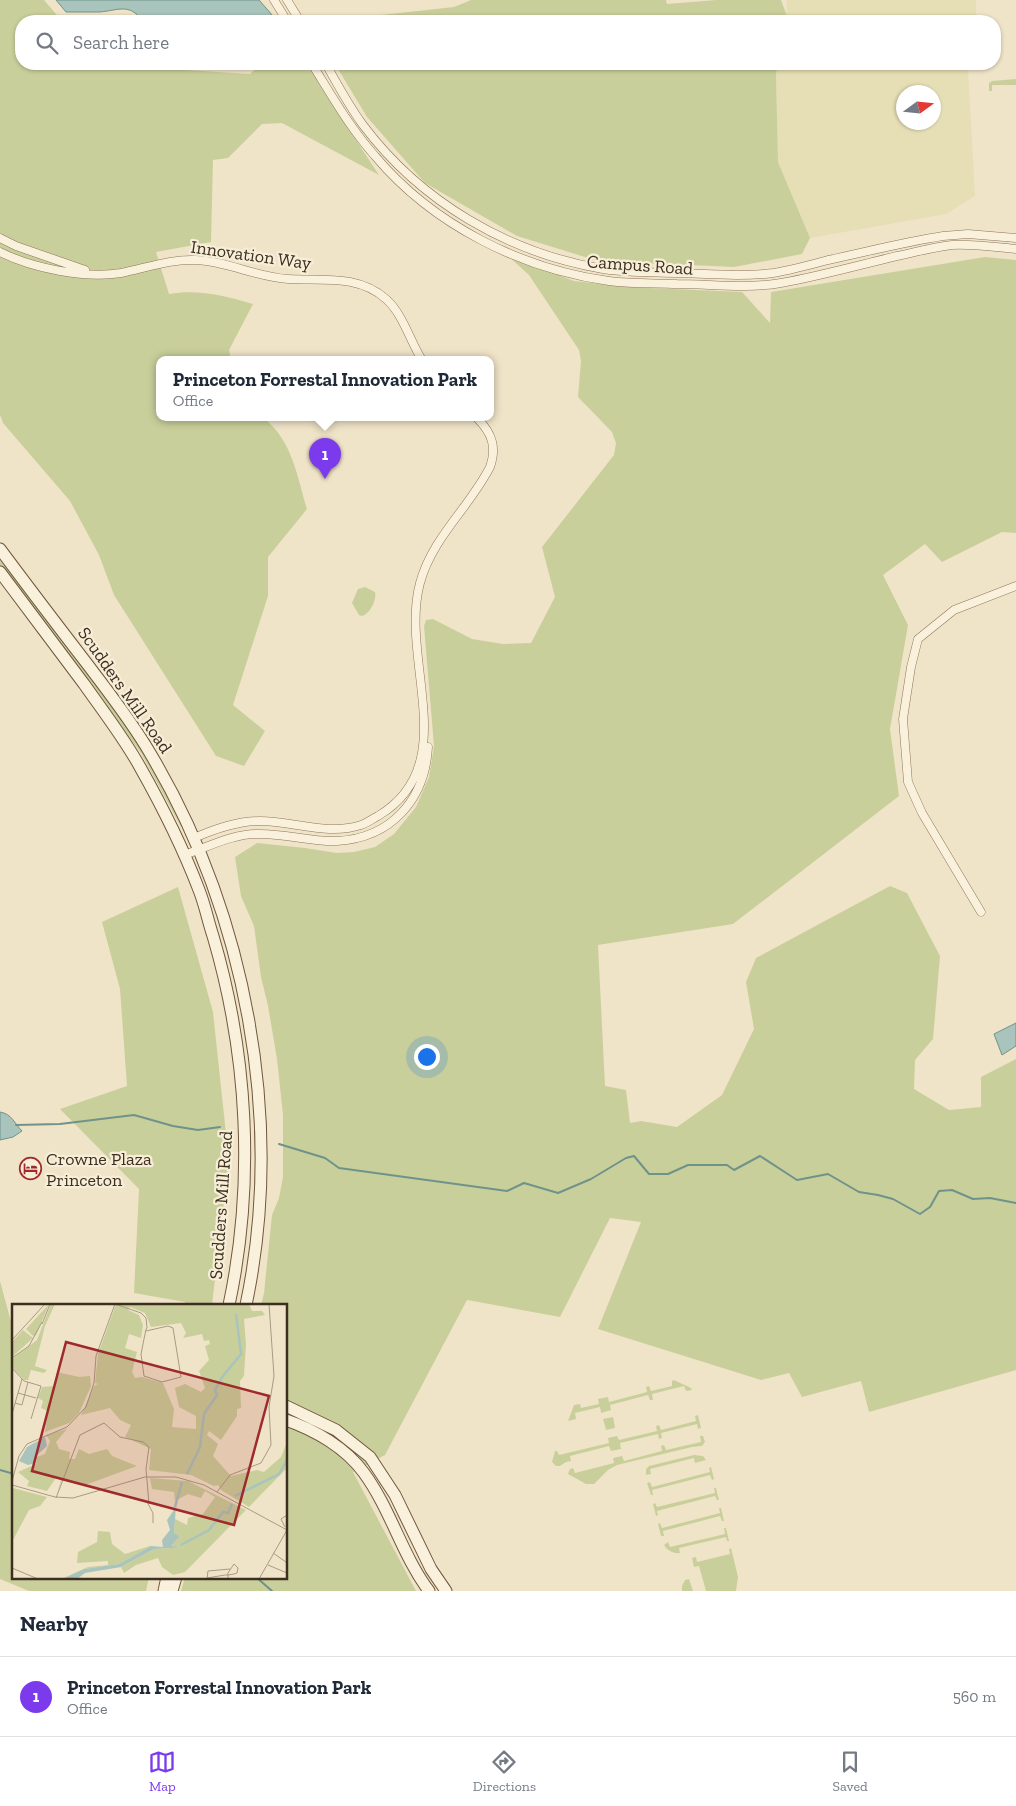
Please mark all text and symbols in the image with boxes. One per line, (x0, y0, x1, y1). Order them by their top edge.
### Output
search box (15, 15, 1001, 70)
icon: search (33, 29, 61, 57)
text: Search here (73, 31, 169, 54)
north arrow (896, 85, 941, 130)
street label: Innovation Way (189, 236, 313, 274)
street label: Campus Road (586, 250, 694, 280)
popup (156, 356, 494, 421)
text: Princeton Forrestal Innovation Park (173, 368, 477, 391)
text: Office (173, 391, 213, 410)
pin: 1 (309, 438, 341, 479)
street label: Scudders Mill Road (73, 623, 177, 757)
your location (414, 1044, 440, 1070)
street label: Scudders Mill Road (205, 1130, 237, 1280)
place label: Crowne Plaza Princeton (46, 1148, 152, 1191)
hotel icon: Crowne Plaza Princeton (18, 1157, 42, 1181)
inset map (12, 1304, 288, 1578)
text: Nearby (20, 1611, 88, 1636)
text: Princeton Forrestal Innovation Park (67, 1676, 371, 1699)
text: 1 (33, 1687, 39, 1706)
text: 560 m (953, 1687, 996, 1706)
text: Office (67, 1699, 107, 1718)
tab: Map (148, 1748, 176, 1795)
tab: Directions (473, 1748, 536, 1795)
tab: Saved (833, 1748, 868, 1795)

